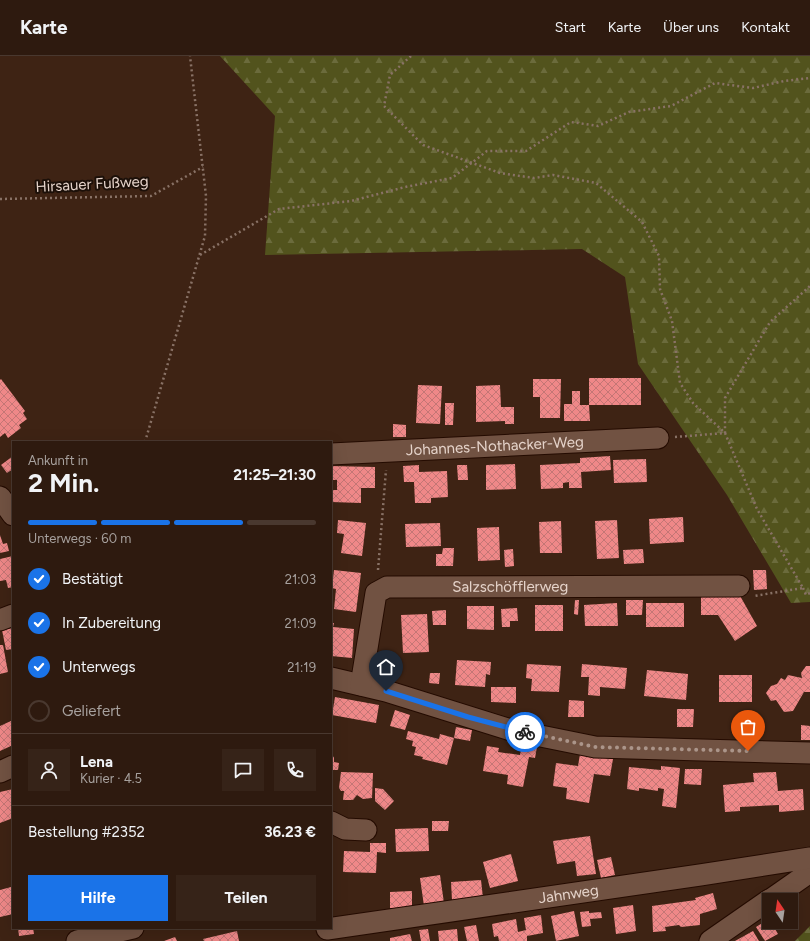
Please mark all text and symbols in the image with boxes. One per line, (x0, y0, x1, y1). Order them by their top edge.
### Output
text: Karte (20, 16, 67, 39)
text: Start (555, 19, 586, 36)
text: Karte (608, 19, 641, 36)
text: Über uns (663, 19, 719, 36)
text: Kontakt (741, 19, 790, 36)
street label: Hirsauer Fußweg (35, 172, 149, 196)
street label: Johannes-Nothacker-Weg (405, 433, 584, 459)
text: Ankunft in (28, 453, 88, 468)
text: 21:25–21:30 (233, 466, 316, 484)
text: 2 Min. (28, 467, 100, 499)
text: Unterwegs · 60 m (28, 531, 131, 546)
icon: check (28, 568, 50, 590)
text: Bestätigt (62, 570, 123, 588)
text: 21:03 (285, 572, 316, 587)
street label: Salzschöfflerweg (452, 577, 568, 596)
icon: check (28, 612, 50, 634)
text: In Zubereitung (62, 614, 161, 632)
text: 21:09 (284, 616, 316, 631)
pin (369, 650, 403, 691)
icon: check (28, 656, 50, 678)
icon: home (375, 656, 397, 678)
text: Unterwegs (62, 658, 135, 676)
text: 21:19 (287, 660, 316, 675)
text: Geliefert (62, 702, 121, 720)
pin (731, 710, 765, 751)
courier (505, 712, 545, 752)
icon: bag (737, 716, 759, 738)
icon: bike (514, 721, 536, 743)
button: person (28, 749, 70, 791)
button: chat (222, 749, 264, 791)
button: phone (274, 749, 316, 791)
text: Lena (80, 753, 113, 771)
text: Kurier · 4.5 (80, 771, 142, 786)
text: Bestellung #2352 (28, 823, 145, 841)
text: 36.23 € (264, 823, 316, 841)
button: Hilfe (28, 875, 168, 921)
button: Teilen (176, 875, 316, 921)
street label: Jahnweg (537, 881, 600, 907)
north arrow (762, 893, 798, 929)
map controls (762, 893, 798, 929)

